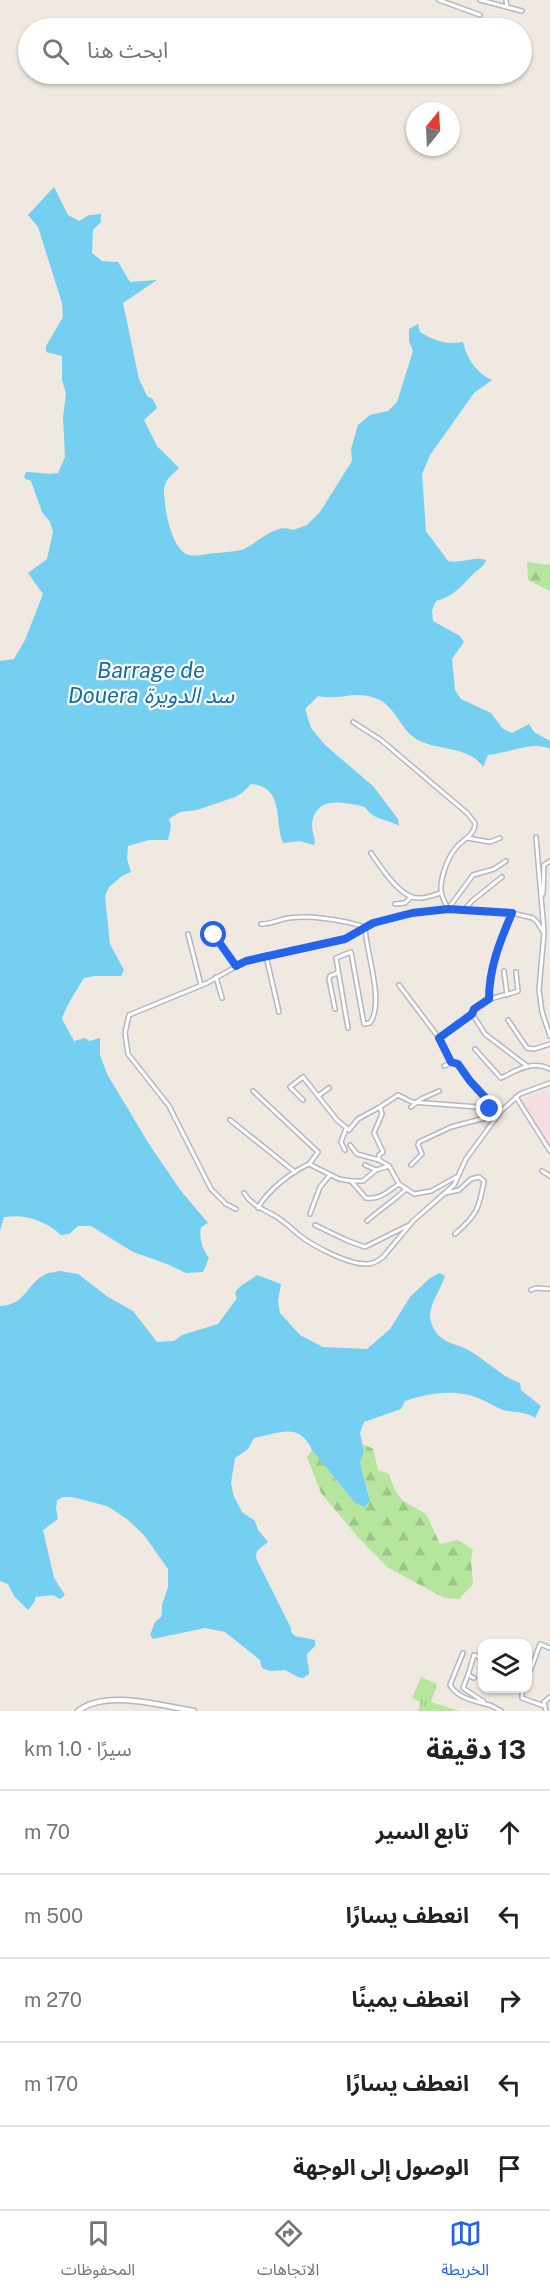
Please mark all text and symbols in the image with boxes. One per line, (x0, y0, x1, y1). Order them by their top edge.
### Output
search box (18, 18, 532, 84)
icon: search (39, 35, 72, 68)
text: ابحث هنا (87, 37, 168, 63)
north arrow (406, 102, 460, 156)
water label: Barrage de Douera سد الدويرة (68, 657, 235, 709)
route start (200, 921, 226, 947)
route end (476, 1095, 502, 1121)
map controls (478, 1639, 532, 1693)
button: layers (478, 1639, 532, 1693)
text: 13 دقيقة (426, 1734, 526, 1765)
text: سيرًا · 1.0 km (24, 1737, 132, 1761)
icon: ahead (493, 1816, 526, 1849)
text: تابع السير (376, 1818, 469, 1844)
text: 70 m (24, 1820, 70, 1844)
icon: left (493, 1900, 526, 1933)
text: انعطف يسارًا (346, 1902, 469, 1928)
text: 500 m (24, 1904, 83, 1928)
icon: right (493, 1984, 526, 2017)
text: انعطف يمينًا (352, 1986, 469, 2012)
text: 270 m (24, 1988, 82, 2012)
icon: left (493, 2068, 526, 2101)
text: انعطف يسارًا (346, 2070, 469, 2096)
text: 170 m (24, 2072, 78, 2096)
icon: arrive (493, 2152, 526, 2185)
text: الوصول إلى الوجهة (293, 2154, 469, 2180)
tab: المحفوظات (61, 2217, 135, 2287)
tab: الاتجاهات (257, 2217, 319, 2287)
tab: الخريطة (441, 2217, 489, 2287)

